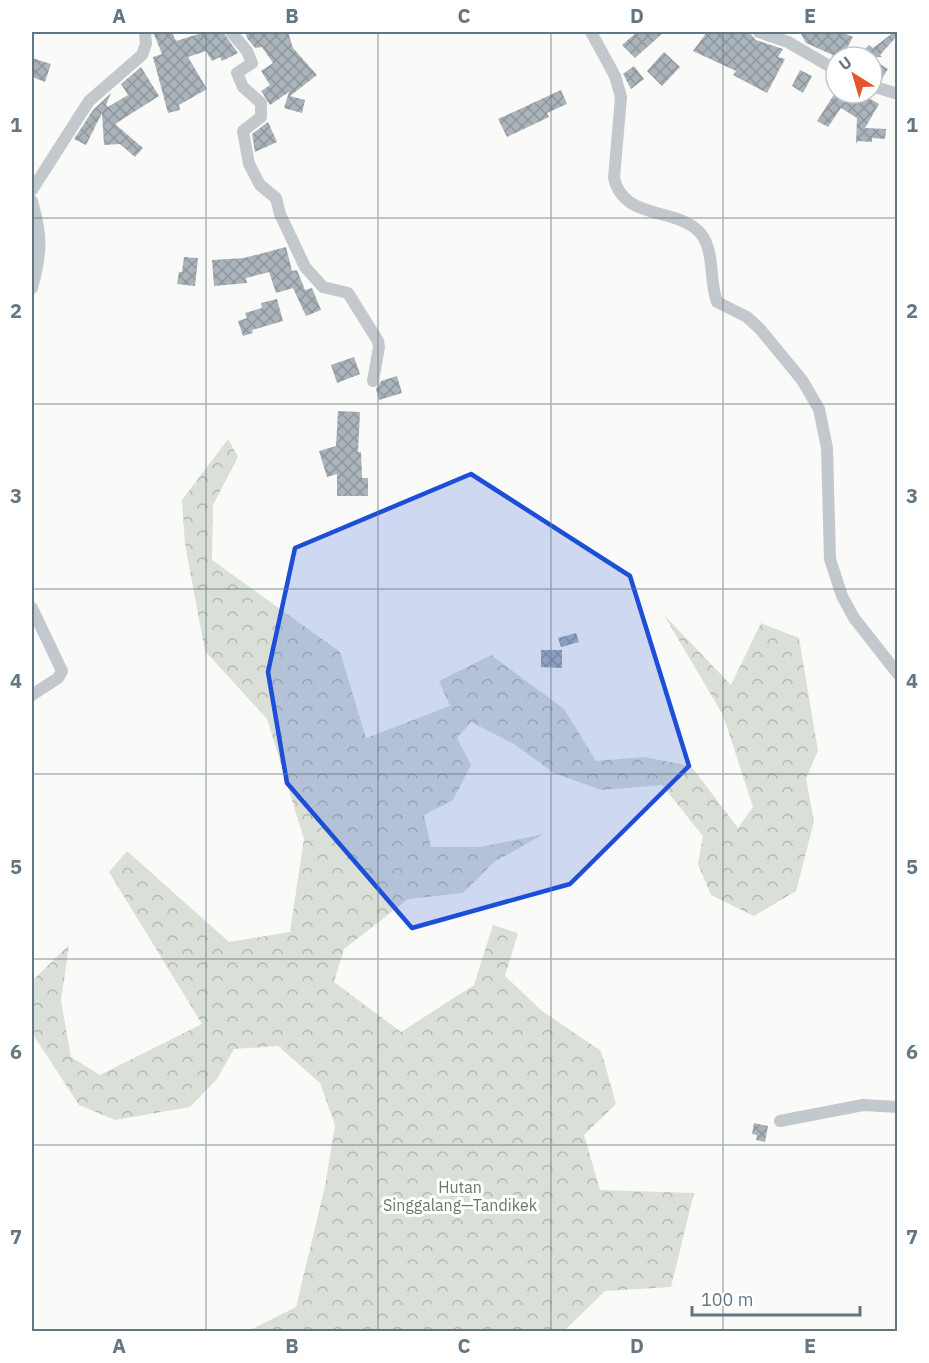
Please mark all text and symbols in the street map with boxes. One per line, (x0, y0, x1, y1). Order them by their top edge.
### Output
text: A (112, 2, 126, 29)
text: B (285, 2, 299, 29)
text: C (457, 2, 471, 29)
text: D (630, 2, 644, 29)
text: E (804, 2, 816, 29)
north arrow (824, 45, 884, 105)
text: U (835, 52, 855, 74)
text: 1 (10, 111, 22, 138)
text: 1 (906, 111, 918, 138)
text: 2 (10, 297, 22, 324)
text: 2 (906, 297, 918, 324)
text: 3 (10, 482, 22, 509)
text: 3 (906, 482, 918, 509)
text: 4 (10, 667, 22, 694)
text: 4 (906, 667, 918, 694)
text: 5 (10, 853, 22, 880)
text: 5 (906, 853, 918, 880)
text: 6 (10, 1038, 22, 1065)
text: 6 (906, 1038, 918, 1065)
park label: Hutan Singgalang—Tandikek (383, 1177, 538, 1215)
text: 7 (10, 1223, 22, 1250)
text: 7 (906, 1223, 918, 1250)
scale bar (692, 1279, 860, 1317)
text: 100 m (701, 1288, 753, 1311)
text: A (112, 1332, 126, 1359)
text: B (285, 1332, 299, 1359)
text: C (457, 1332, 471, 1359)
text: D (630, 1332, 644, 1359)
text: E (804, 1332, 816, 1359)

